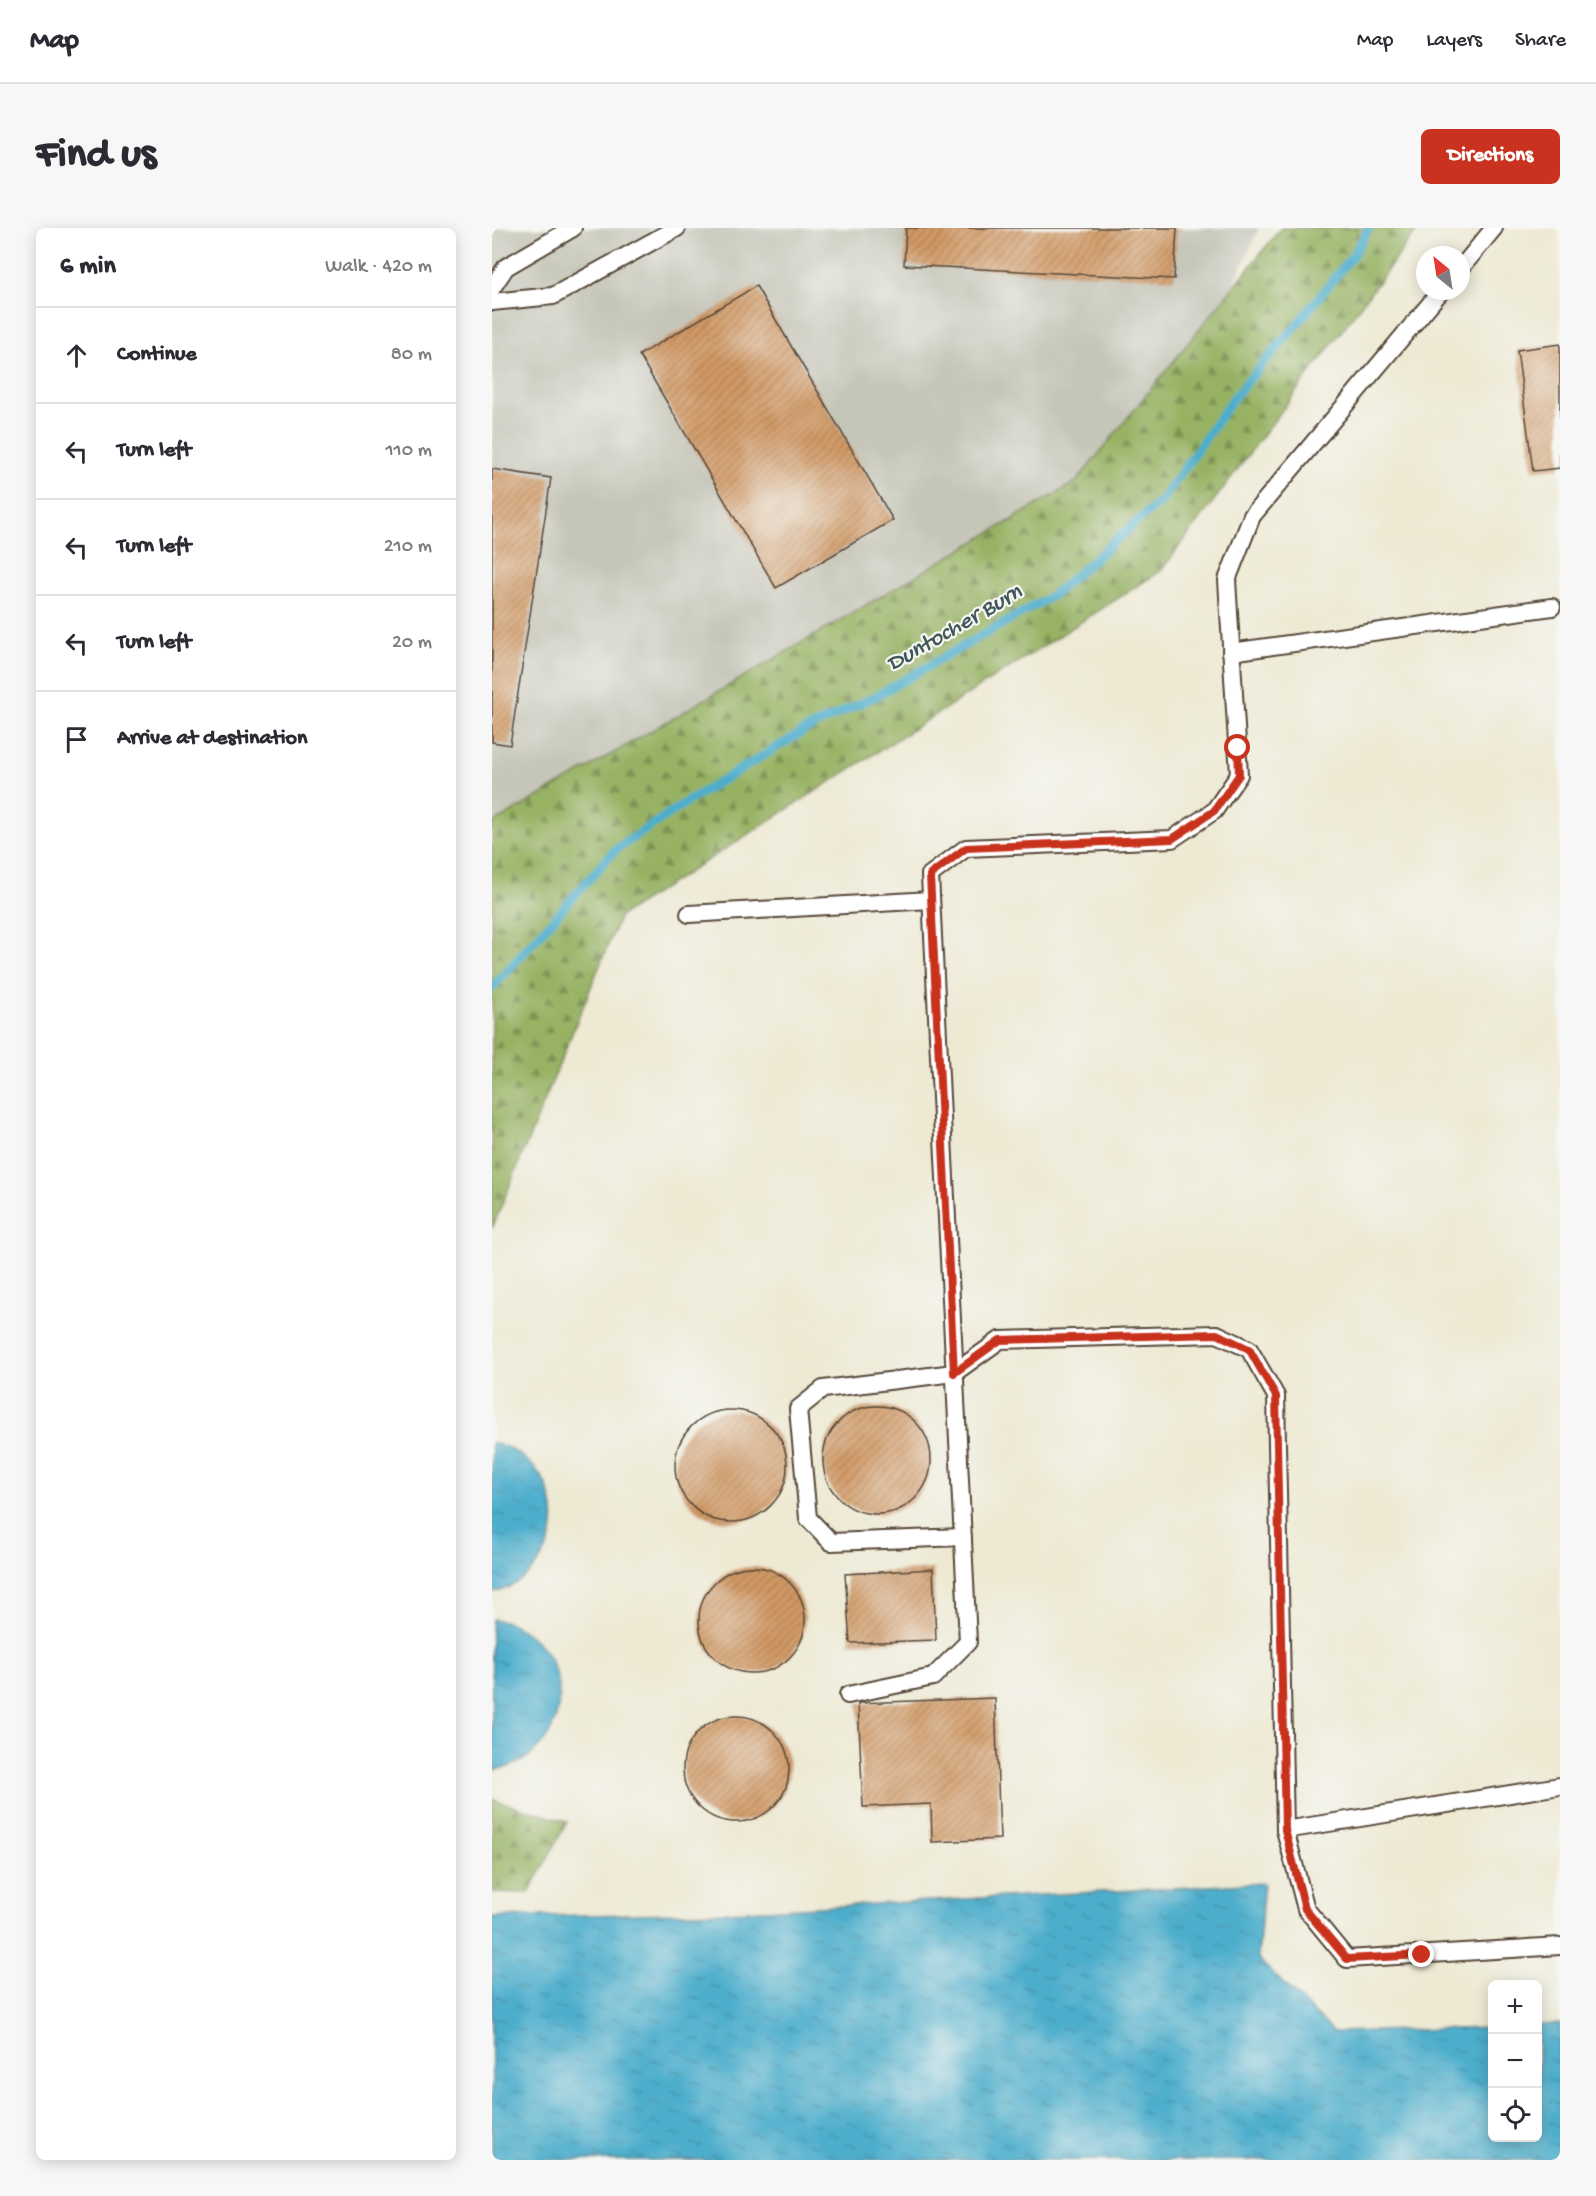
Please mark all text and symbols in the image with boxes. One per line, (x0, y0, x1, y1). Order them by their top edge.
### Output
text: Map (30, 25, 79, 58)
text: Map (1357, 29, 1393, 54)
text: Layers (1426, 29, 1482, 54)
text: Share (1515, 29, 1566, 54)
button: Directions (1421, 129, 1560, 184)
text: Find us (36, 132, 156, 181)
north arrow (1416, 246, 1470, 300)
text: 6 min (60, 252, 116, 283)
text: Walk · 420 m (325, 256, 432, 279)
icon: ahead (60, 339, 93, 372)
text: Continue (117, 342, 197, 368)
text: 80 m (391, 344, 432, 367)
icon: left (60, 435, 93, 468)
text: Turn left (117, 438, 191, 464)
text: 110 m (386, 440, 432, 463)
icon: left (60, 531, 93, 564)
text: Turn left (117, 534, 191, 560)
text: 210 m (384, 536, 432, 559)
water label: Duntocher Burn (882, 578, 1028, 679)
icon: left (60, 627, 93, 660)
text: Turn left (117, 630, 191, 656)
text: 20 m (392, 632, 432, 655)
icon: arrive (60, 723, 93, 756)
text: Arrive at destination (117, 726, 307, 752)
route start (1224, 734, 1250, 760)
route end (1408, 1941, 1434, 1967)
map controls (1488, 1980, 1542, 2142)
button: + (1488, 1980, 1542, 2034)
button: − (1488, 2034, 1542, 2088)
button: locate (1488, 2088, 1542, 2142)

